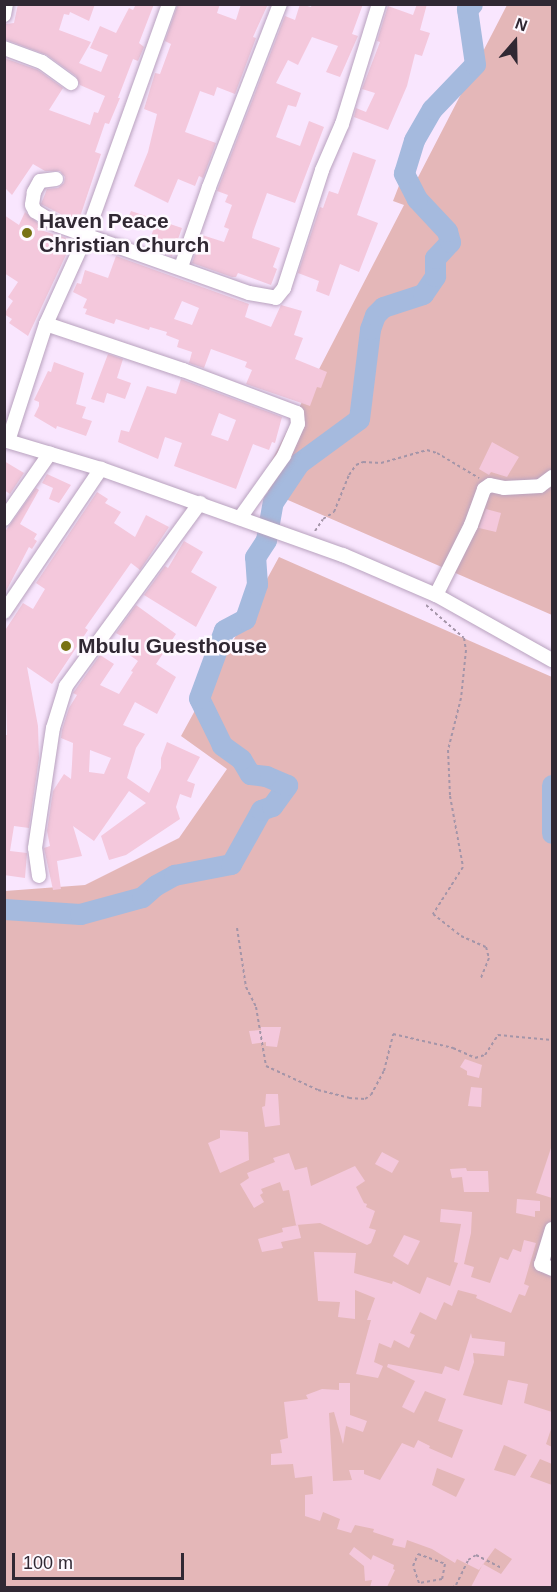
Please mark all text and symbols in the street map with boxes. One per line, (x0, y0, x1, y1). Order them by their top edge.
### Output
north arrow (485, 12, 545, 72)
text: N (513, 15, 530, 35)
place label: Haven Peace Christian Church (39, 208, 209, 258)
marker: Haven Peace Christian Church (20, 226, 34, 240)
place label: Mbulu Guesthouse (78, 633, 267, 659)
marker: Mbulu Guesthouse (59, 639, 73, 653)
scale bar (15, 1541, 188, 1579)
text: 100 m (23, 1553, 73, 1573)

